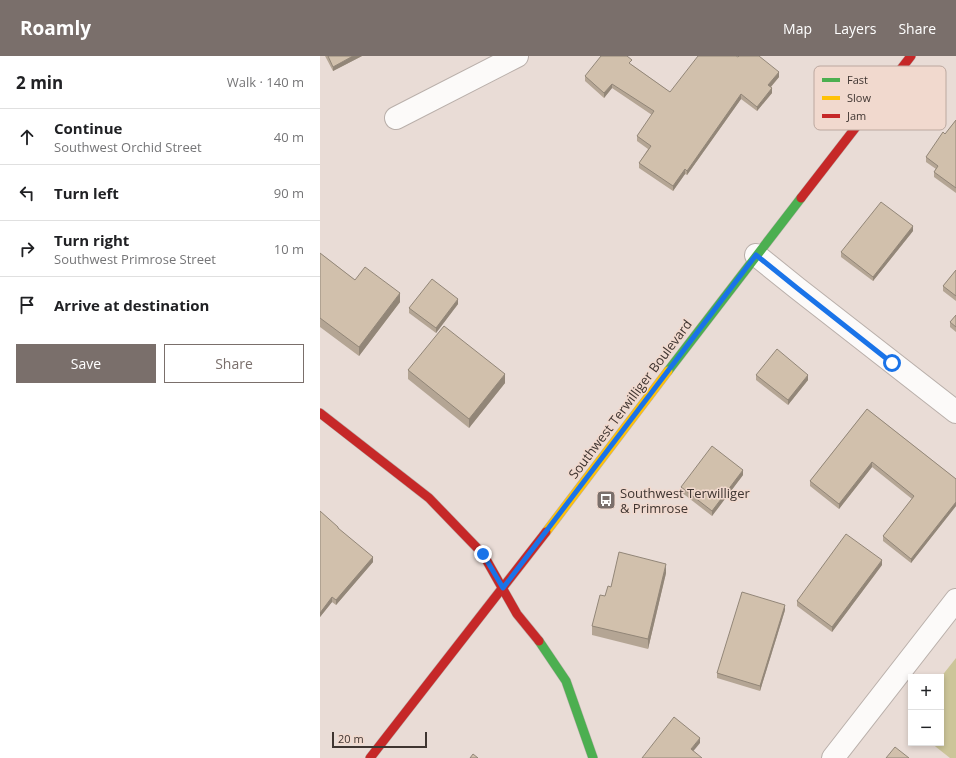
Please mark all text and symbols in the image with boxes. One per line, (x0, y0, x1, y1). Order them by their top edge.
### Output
text: Roamly (20, 15, 91, 41)
text: Map (783, 19, 812, 38)
text: Layers (834, 19, 876, 38)
text: Share (898, 19, 936, 38)
legend (814, 66, 946, 130)
text: 2 min (16, 71, 63, 94)
text: Fast (847, 72, 868, 87)
text: Walk · 140 m (227, 73, 304, 91)
text: Slow (847, 90, 871, 105)
text: Jam (846, 108, 866, 123)
text: Continue (54, 118, 122, 138)
icon: ahead (16, 126, 38, 148)
text: 40 m (274, 128, 304, 146)
text: Southwest Orchid Street (54, 138, 202, 156)
icon: left (16, 182, 38, 204)
text: Turn left (54, 183, 119, 203)
text: 90 m (274, 184, 304, 202)
text: Turn right (54, 230, 129, 250)
icon: right (16, 238, 38, 260)
text: 10 m (274, 240, 304, 258)
text: Southwest Primrose Street (54, 250, 216, 268)
icon: arrive (16, 294, 38, 316)
text: Arrive at destination (54, 295, 209, 315)
street label: Southwest Terwilliger Boulevard (564, 316, 696, 482)
button: Save (16, 344, 156, 383)
button: Share (164, 344, 304, 383)
route start (883, 354, 901, 372)
place label: Southwest Terwilliger & Primrose (620, 484, 750, 517)
bus stop icon: Southwest Terwilliger & Primrose (595, 489, 617, 511)
route end (474, 545, 492, 563)
map controls (908, 674, 944, 746)
button: + (908, 674, 944, 710)
button: − (908, 710, 944, 746)
scale bar (332, 730, 427, 749)
text: 20 m (338, 731, 364, 746)

